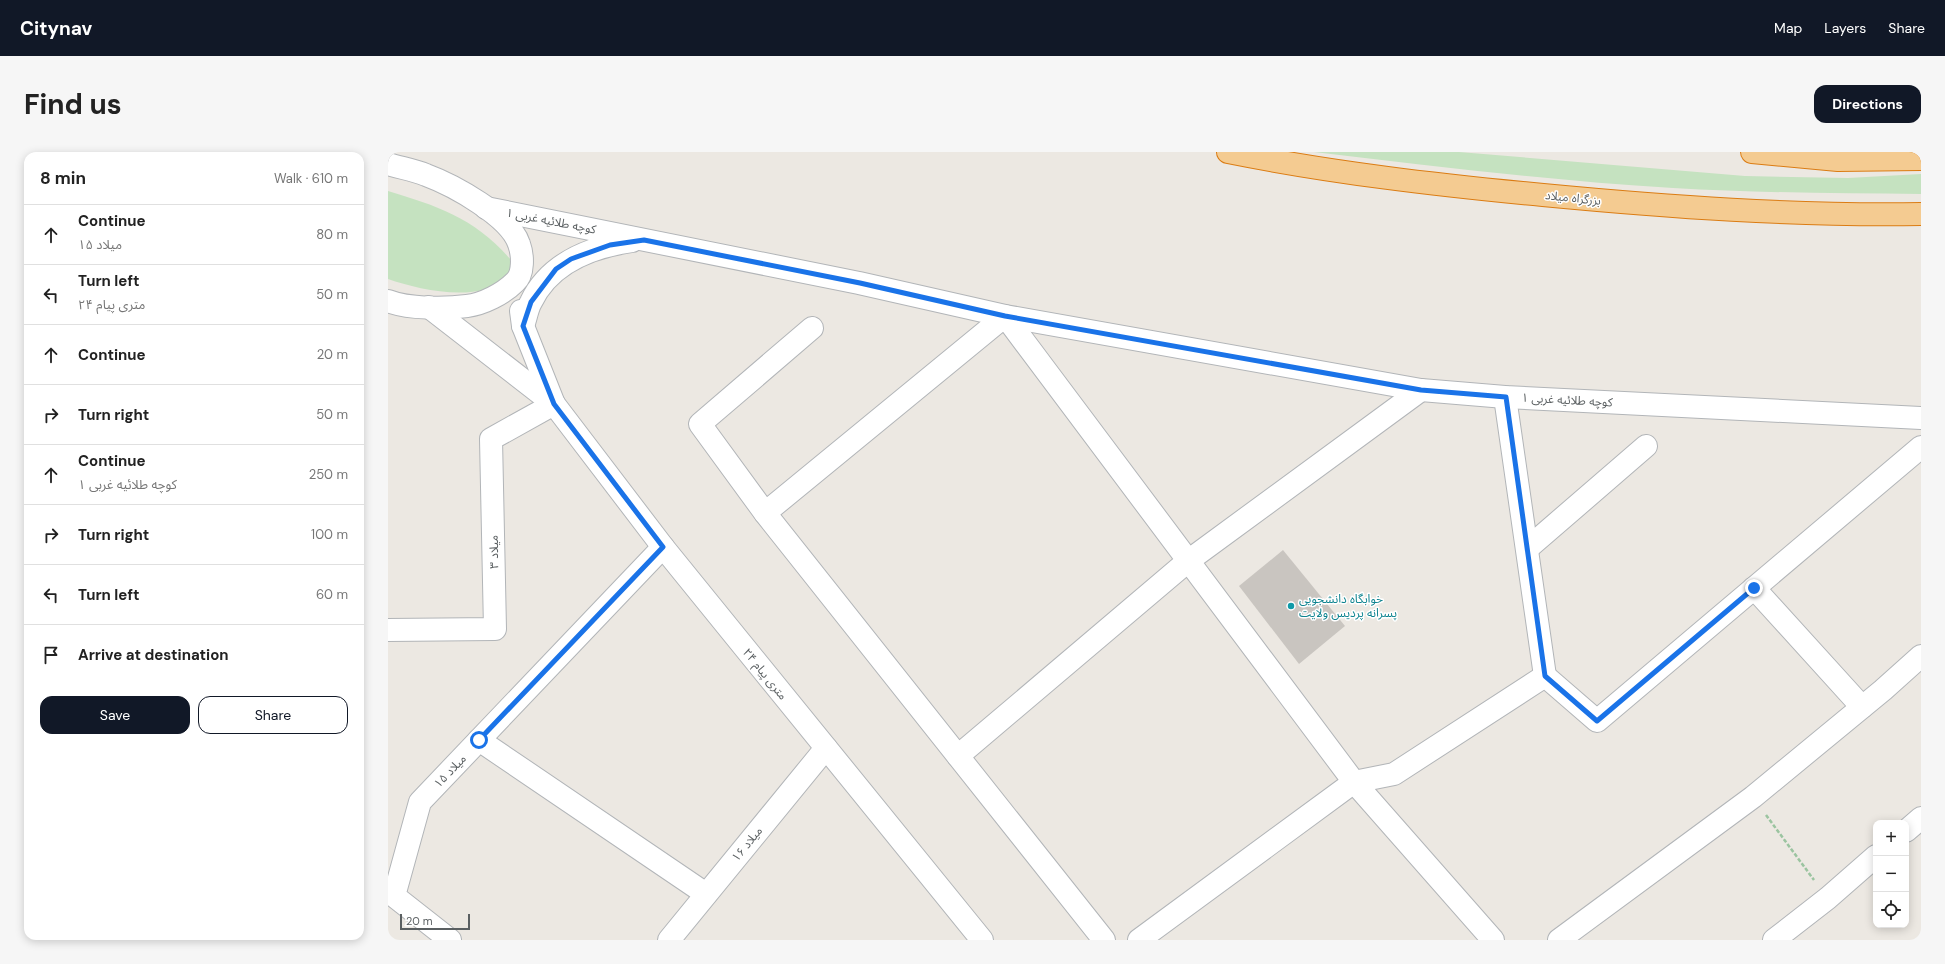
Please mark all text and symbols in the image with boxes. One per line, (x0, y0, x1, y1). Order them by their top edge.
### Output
text: Citynav (20, 16, 92, 41)
text: Map (1774, 19, 1802, 37)
text: Layers (1824, 19, 1866, 37)
text: Share (1888, 19, 1925, 37)
button: Directions (1814, 85, 1921, 123)
text: Find us (24, 86, 122, 123)
text: 8 min (40, 167, 86, 189)
text: Walk · 610 m (274, 170, 348, 187)
street label: بزرگراه میلاد (1544, 187, 1602, 209)
street label: کوچه طلائیه غربی ۱ (505, 204, 598, 238)
text: Continue (78, 211, 146, 231)
icon: ahead (40, 224, 62, 246)
text: 80 m (316, 226, 348, 243)
text: میلاد ۱۵ (78, 236, 122, 253)
text: Turn left (78, 271, 139, 291)
icon: left (40, 284, 62, 306)
text: 50 m (316, 286, 348, 303)
text: ۲۴ متری پیام (78, 296, 145, 313)
icon: ahead (40, 344, 62, 366)
text: Continue (78, 345, 146, 365)
text: 20 m (317, 346, 348, 363)
street label: کوچه طلائیه غربی ۱ (1521, 390, 1614, 410)
icon: right (40, 404, 62, 426)
text: Turn right (78, 405, 149, 425)
text: 50 m (316, 406, 348, 423)
text: Continue (78, 451, 146, 471)
icon: ahead (40, 464, 62, 486)
text: 250 m (309, 466, 348, 483)
text: کوچه طلائیه غربی ۱ (78, 476, 177, 493)
icon: right (40, 524, 62, 546)
text: Turn right (78, 525, 149, 545)
text: 100 m (311, 526, 348, 543)
street label: میلاد ۳ (486, 535, 502, 569)
route end (1745, 579, 1763, 597)
icon: left (40, 584, 62, 606)
text: Turn left (78, 585, 139, 605)
text: 60 m (316, 586, 348, 603)
place label: خوابگاه دانشجویی پسرانه پردیس ولایت (1299, 591, 1397, 621)
marker: خوابگاه دانشجویی پسرانه پردیس ولایت (1286, 601, 1296, 611)
icon: arrive (40, 644, 62, 666)
text: Arrive at destination (78, 645, 229, 665)
street label: ۲۴ متری پیام (738, 645, 791, 704)
button: Save (40, 696, 190, 734)
button: Share (198, 696, 348, 734)
route start (470, 731, 488, 749)
street label: میلاد ۱۵ (430, 751, 470, 791)
map controls (1873, 820, 1909, 928)
button: + (1873, 820, 1909, 856)
street label: میلاد ۱۶ (728, 823, 766, 865)
button: − (1873, 856, 1909, 892)
button: locate (1873, 892, 1909, 928)
scale bar (400, 912, 470, 931)
text: 20 m (406, 914, 432, 928)

